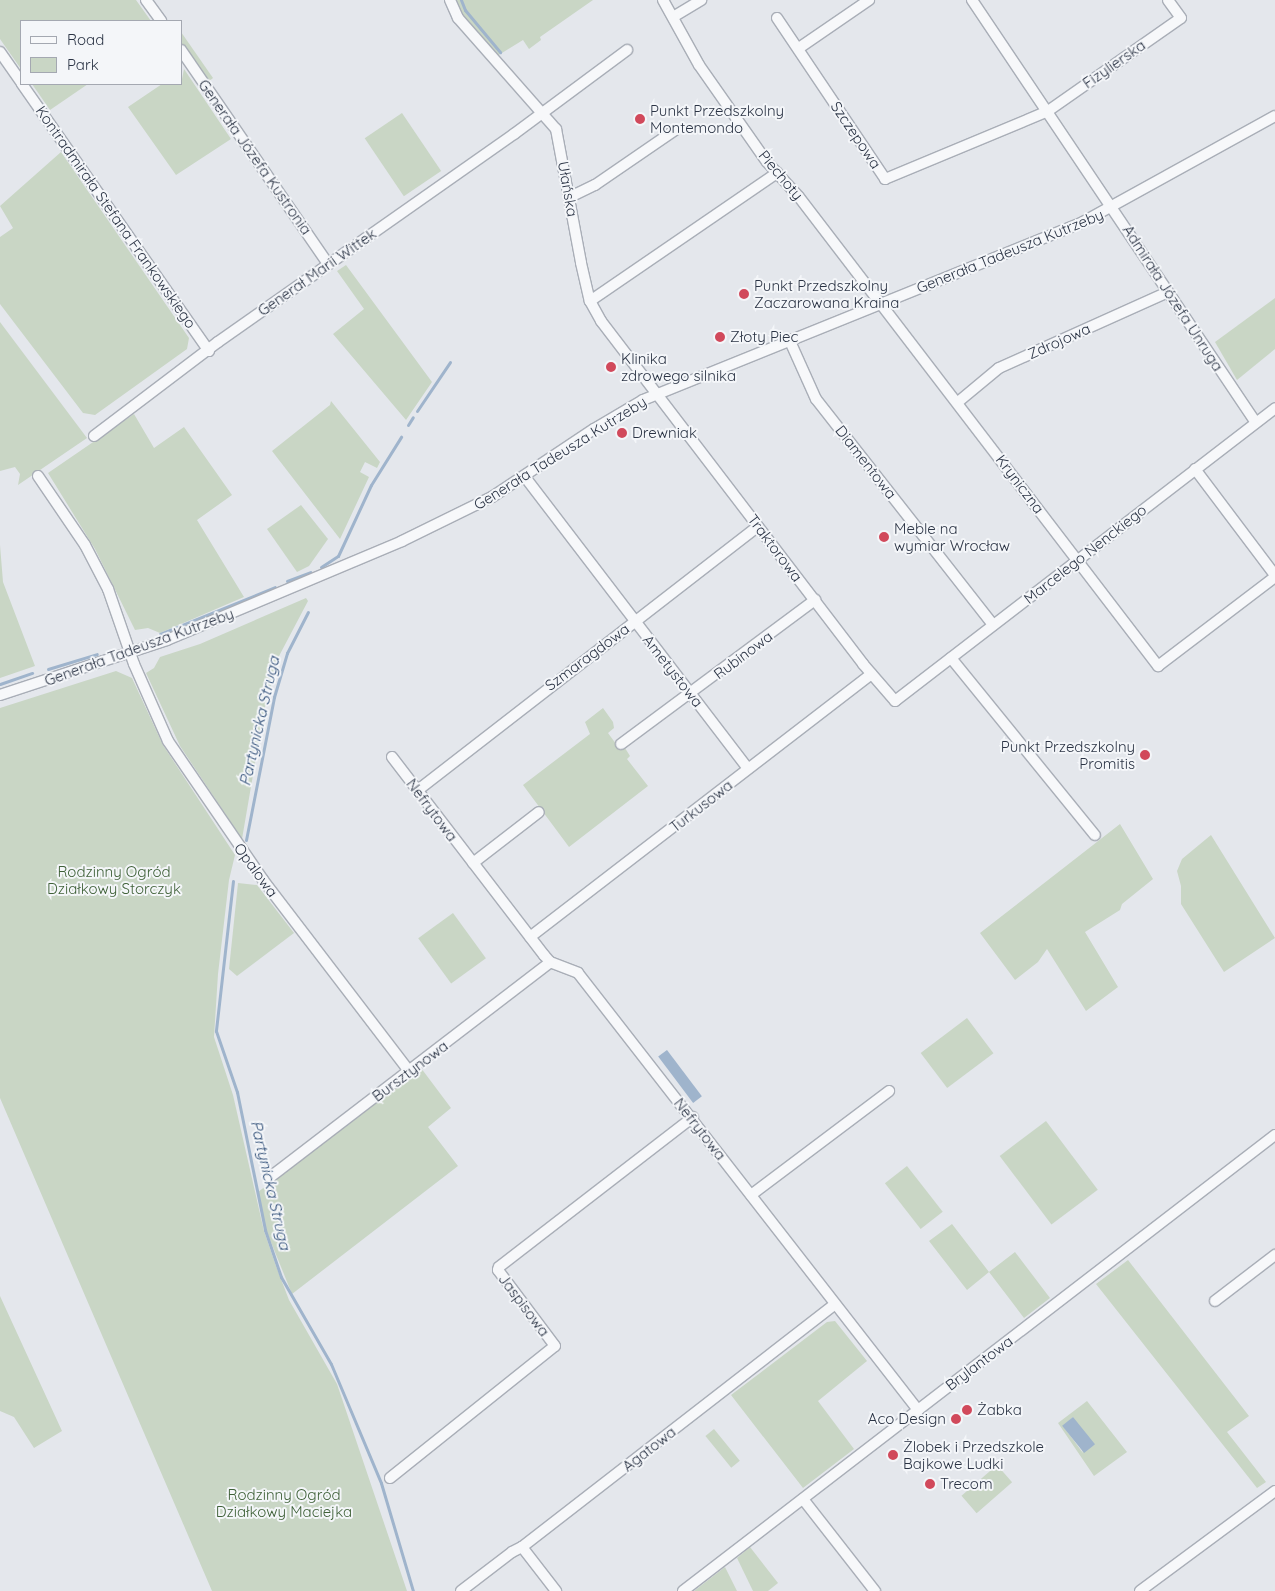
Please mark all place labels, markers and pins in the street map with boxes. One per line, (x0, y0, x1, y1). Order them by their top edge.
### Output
place label: Punkt Przedszkolny Montemondo (650, 101, 784, 136)
marker: Punkt Przedszkolny Montemondo (634, 113, 646, 125)
place label: Punkt Przedszkolny Zaczarowana Kraina (754, 276, 899, 311)
marker: Punkt Przedszkolny Zaczarowana Kraina (738, 288, 750, 300)
place label: Złoty Piec (730, 328, 798, 346)
marker: Złoty Piec (714, 331, 726, 343)
place label: Klinika zdrowego silnika (621, 349, 736, 384)
marker: Klinika zdrowego silnika (605, 361, 617, 373)
place label: Drewniak (632, 424, 697, 442)
marker: Drewniak (616, 427, 628, 439)
place label: Meble na wymiar Wrocław (894, 519, 1010, 554)
marker: Meble na wymiar Wrocław (878, 531, 890, 543)
place label: Punkt Przedszkolny Promitis (1001, 737, 1135, 772)
marker: Punkt Przedszkolny Promitis (1139, 749, 1151, 761)
place label: Żabka (977, 1401, 1022, 1419)
marker: Żabka (961, 1404, 973, 1416)
place label: Aco Design (868, 1410, 946, 1428)
marker: Aco Design (950, 1413, 962, 1425)
place label: Żlobek i Przedszkole Bajkowe Ludki (903, 1437, 1044, 1472)
marker: Żlobek i Przedszkole Bajkowe Ludki (887, 1449, 899, 1461)
place label: Trecom (940, 1475, 993, 1493)
marker: Trecom (924, 1478, 936, 1490)

